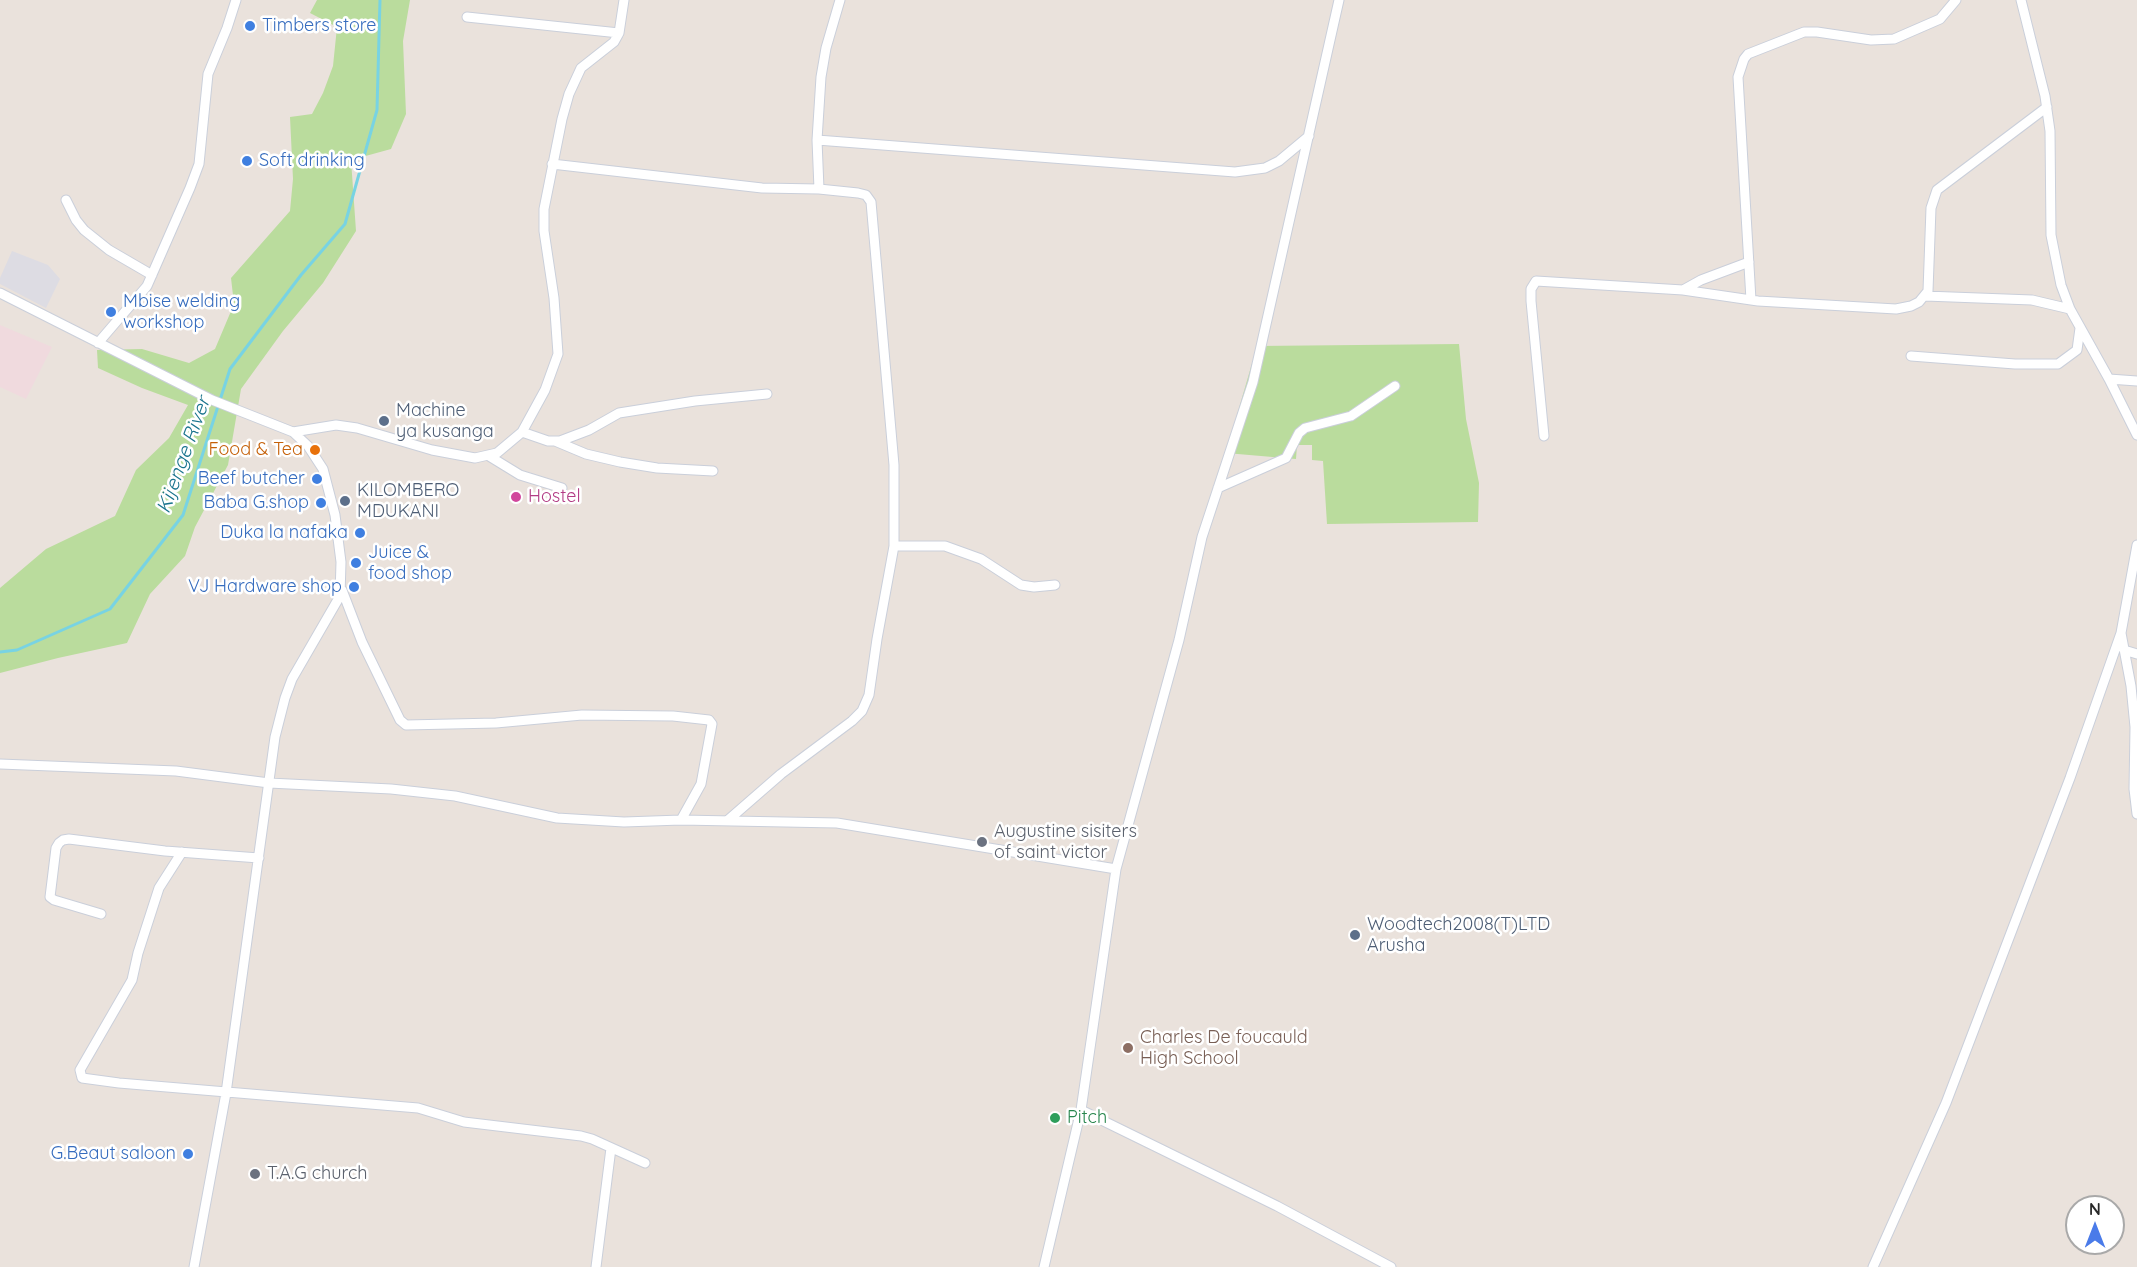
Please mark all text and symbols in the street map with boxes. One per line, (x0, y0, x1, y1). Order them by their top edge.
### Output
place label: Timbers store (262, 15, 377, 37)
marker: Timbers store (243, 19, 257, 33)
place label: Soft drinking (259, 150, 365, 172)
marker: Soft drinking (240, 154, 254, 168)
place label: Mbise welding workshop (123, 291, 240, 334)
marker: Mbise welding workshop (104, 305, 118, 319)
water label: Kijenge River (152, 394, 216, 516)
place label: Machine ya kusanga (396, 400, 494, 442)
marker: Machine ya kusanga (377, 414, 391, 428)
place label: Food & Tea (209, 439, 303, 461)
marker: Food & Tea (308, 443, 322, 457)
place label: Beef butcher (198, 468, 305, 490)
marker: Beef butcher (310, 472, 324, 486)
place label: KILOMBERO MDUKANI (357, 480, 459, 522)
place label: Hostel (528, 486, 581, 508)
marker: Hostel (509, 490, 523, 504)
place label: Baba G.shop (203, 492, 309, 514)
marker: KILOMBERO MDUKANI (338, 494, 352, 508)
marker: Baba G.shop (314, 496, 328, 510)
place label: Duka la nafaka (220, 522, 348, 544)
marker: Duka la nafaka (353, 526, 367, 540)
place label: Juice & food shop (368, 542, 452, 584)
marker: Juice & food shop (349, 556, 363, 570)
place label: VJ Hardware shop (188, 576, 342, 598)
marker: VJ Hardware shop (347, 580, 361, 594)
place label: Augustine sisiters of saint victor (994, 821, 1137, 864)
marker: Augustine sisiters of saint victor (975, 835, 989, 849)
place label: Woodtech2008(T)LTD Arusha (1367, 914, 1550, 956)
marker: Woodtech2008(T)LTD Arusha (1348, 928, 1362, 942)
place label: Charles De foucauld High School (1140, 1027, 1308, 1070)
marker: Charles De foucauld High School (1121, 1041, 1135, 1055)
place label: Pitch (1067, 1107, 1107, 1129)
marker: Pitch (1048, 1111, 1062, 1125)
place label: G.Beaut saloon (51, 1143, 176, 1165)
marker: G.Beaut saloon (181, 1147, 195, 1161)
place label: T.A.G church (267, 1163, 368, 1185)
marker: T.A.G church (248, 1167, 262, 1181)
north arrow (2065, 1195, 2125, 1255)
text: N (2089, 1199, 2101, 1219)

